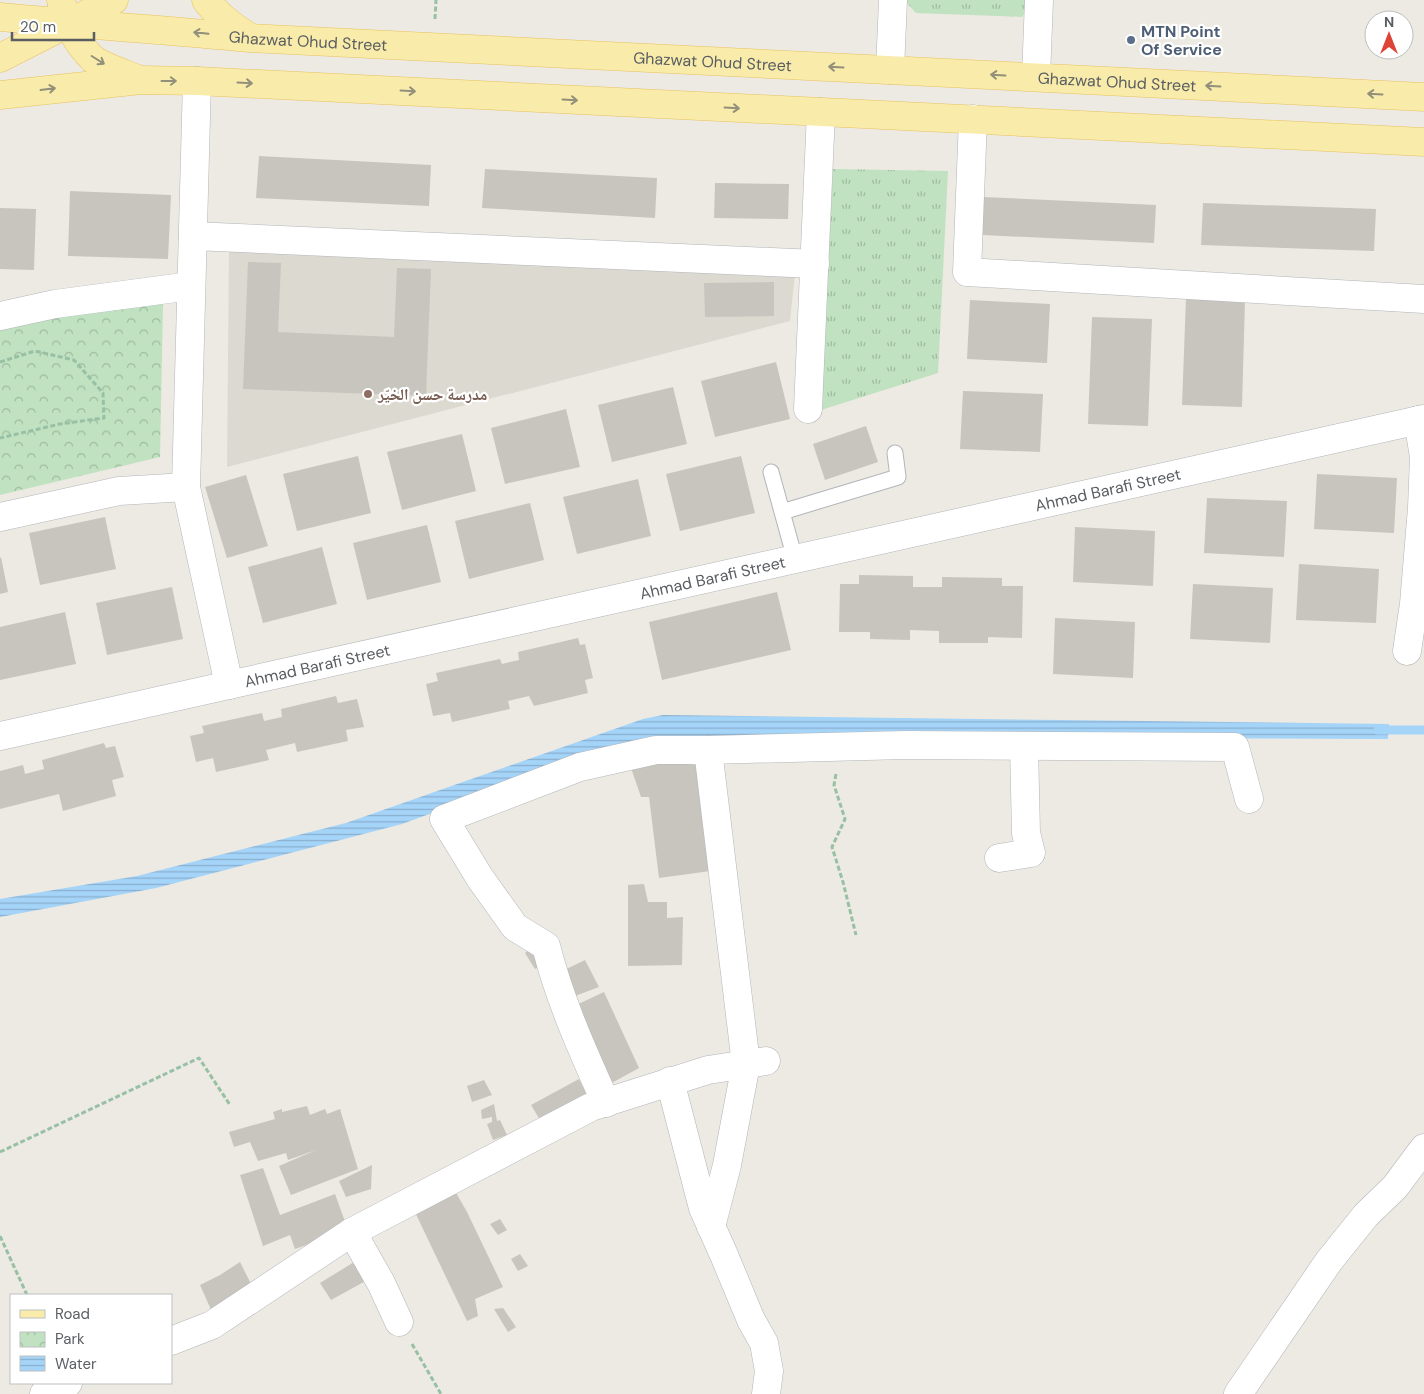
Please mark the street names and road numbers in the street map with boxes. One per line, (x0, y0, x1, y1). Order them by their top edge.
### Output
street label: Ghazwat Ohud Street (228, 26, 388, 55)
street label: Ghazwat Ohud Street (633, 47, 792, 76)
street label: Ghazwat Ohud Street (1037, 67, 1197, 96)
street label: Ahmad Barafi Street (1033, 463, 1183, 516)
street label: Ahmad Barafi Street (638, 551, 787, 604)
street label: Ahmad Barafi Street (242, 639, 392, 692)

